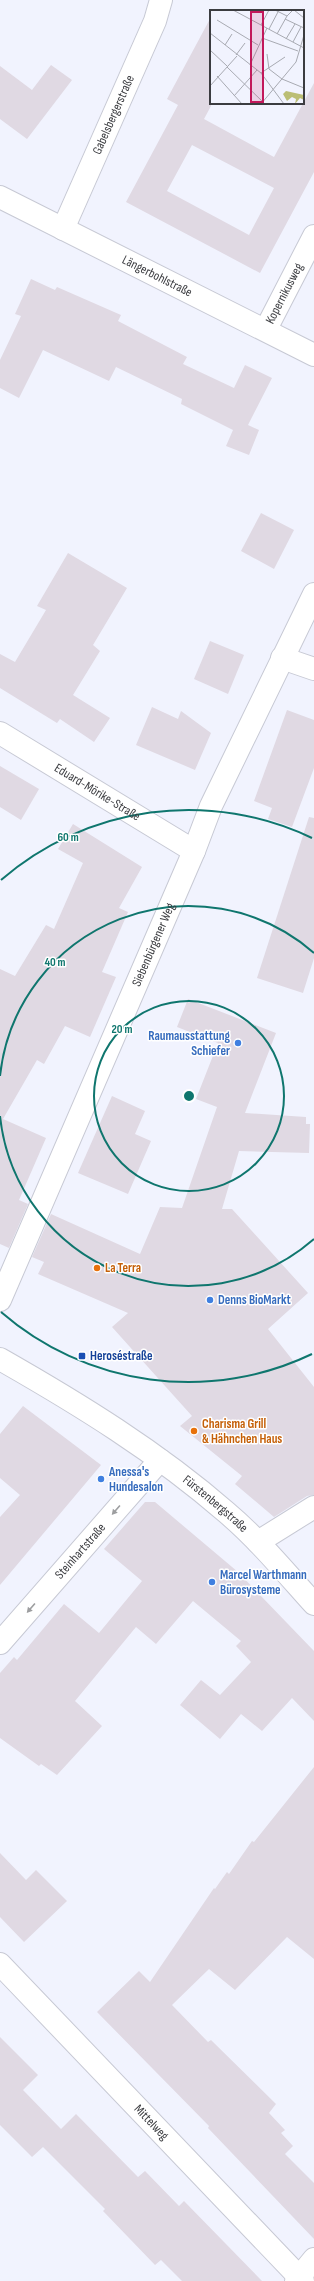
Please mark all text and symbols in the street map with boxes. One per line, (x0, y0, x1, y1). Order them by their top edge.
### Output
inset map (210, 10, 304, 104)
street label: Gabelsbergerstraße (89, 73, 138, 157)
street label: Längerbohlstraße (120, 252, 195, 300)
street label: Kopernikusweg (262, 260, 307, 327)
street label: Eduard-Mörike-Straße (52, 760, 143, 824)
text: 60 m (57, 830, 79, 845)
street label: Siebenbürgener Weg (128, 901, 179, 989)
text: 40 m (44, 955, 66, 970)
text: 20 m (112, 1022, 132, 1037)
place label: Raumausstattung Schiefer (148, 1028, 231, 1059)
marker: Raumausstattung Schiefer (233, 1038, 243, 1048)
centre of rings (182, 1089, 196, 1103)
place label: La Terra (105, 1260, 141, 1276)
marker: La Terra (92, 1263, 102, 1273)
place label: Denns BioMarkt (218, 1292, 291, 1308)
marker: Denns BioMarkt (205, 1295, 215, 1305)
place label: Heroséstraße (90, 1348, 153, 1364)
marker: Heroséstraße (77, 1351, 87, 1361)
place label: Charisma Grill & Hähnchen Haus (202, 1416, 282, 1447)
marker: Charisma Grill & Hähnchen Haus (189, 1426, 199, 1436)
place label: Anessa's Hundesalon (108, 1464, 163, 1495)
street label: Fürstenbergstraße (180, 1472, 251, 1536)
marker: Anessa's Hundesalon (96, 1474, 106, 1484)
one-way arrow (112, 1505, 121, 1516)
street label: Steinhartstraße (52, 1520, 109, 1582)
place label: Marcel Warthmann Bürosysteme (220, 1567, 307, 1598)
marker: Marcel Warthmann Bürosysteme (207, 1577, 217, 1587)
one-way arrow (26, 1603, 35, 1613)
street label: Mittelweg (131, 2101, 172, 2143)

